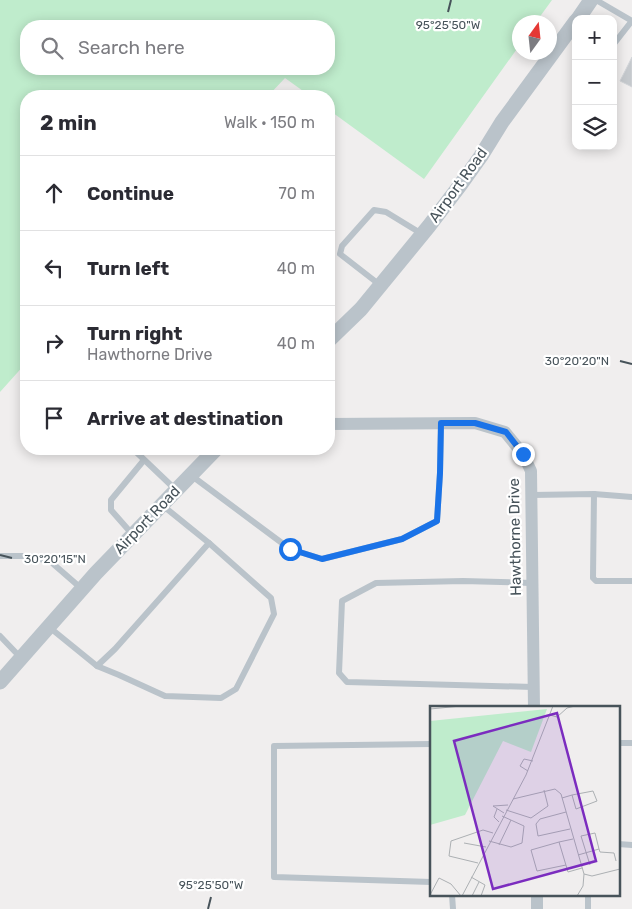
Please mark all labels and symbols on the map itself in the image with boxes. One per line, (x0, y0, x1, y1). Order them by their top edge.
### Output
north arrow (512, 15, 557, 60)
text: 95°25'50"W (416, 18, 481, 32)
street label: Airport Road (425, 144, 491, 226)
text: 30°20'20"N (545, 354, 609, 368)
route end (512, 443, 535, 466)
street label: Hawthorne Drive (505, 478, 525, 596)
street label: Airport Road (110, 482, 184, 558)
route start (279, 538, 302, 561)
text: 30°20'15"N (24, 552, 86, 566)
inset map (430, 706, 620, 896)
text: 95°25'50"W (179, 878, 244, 892)

